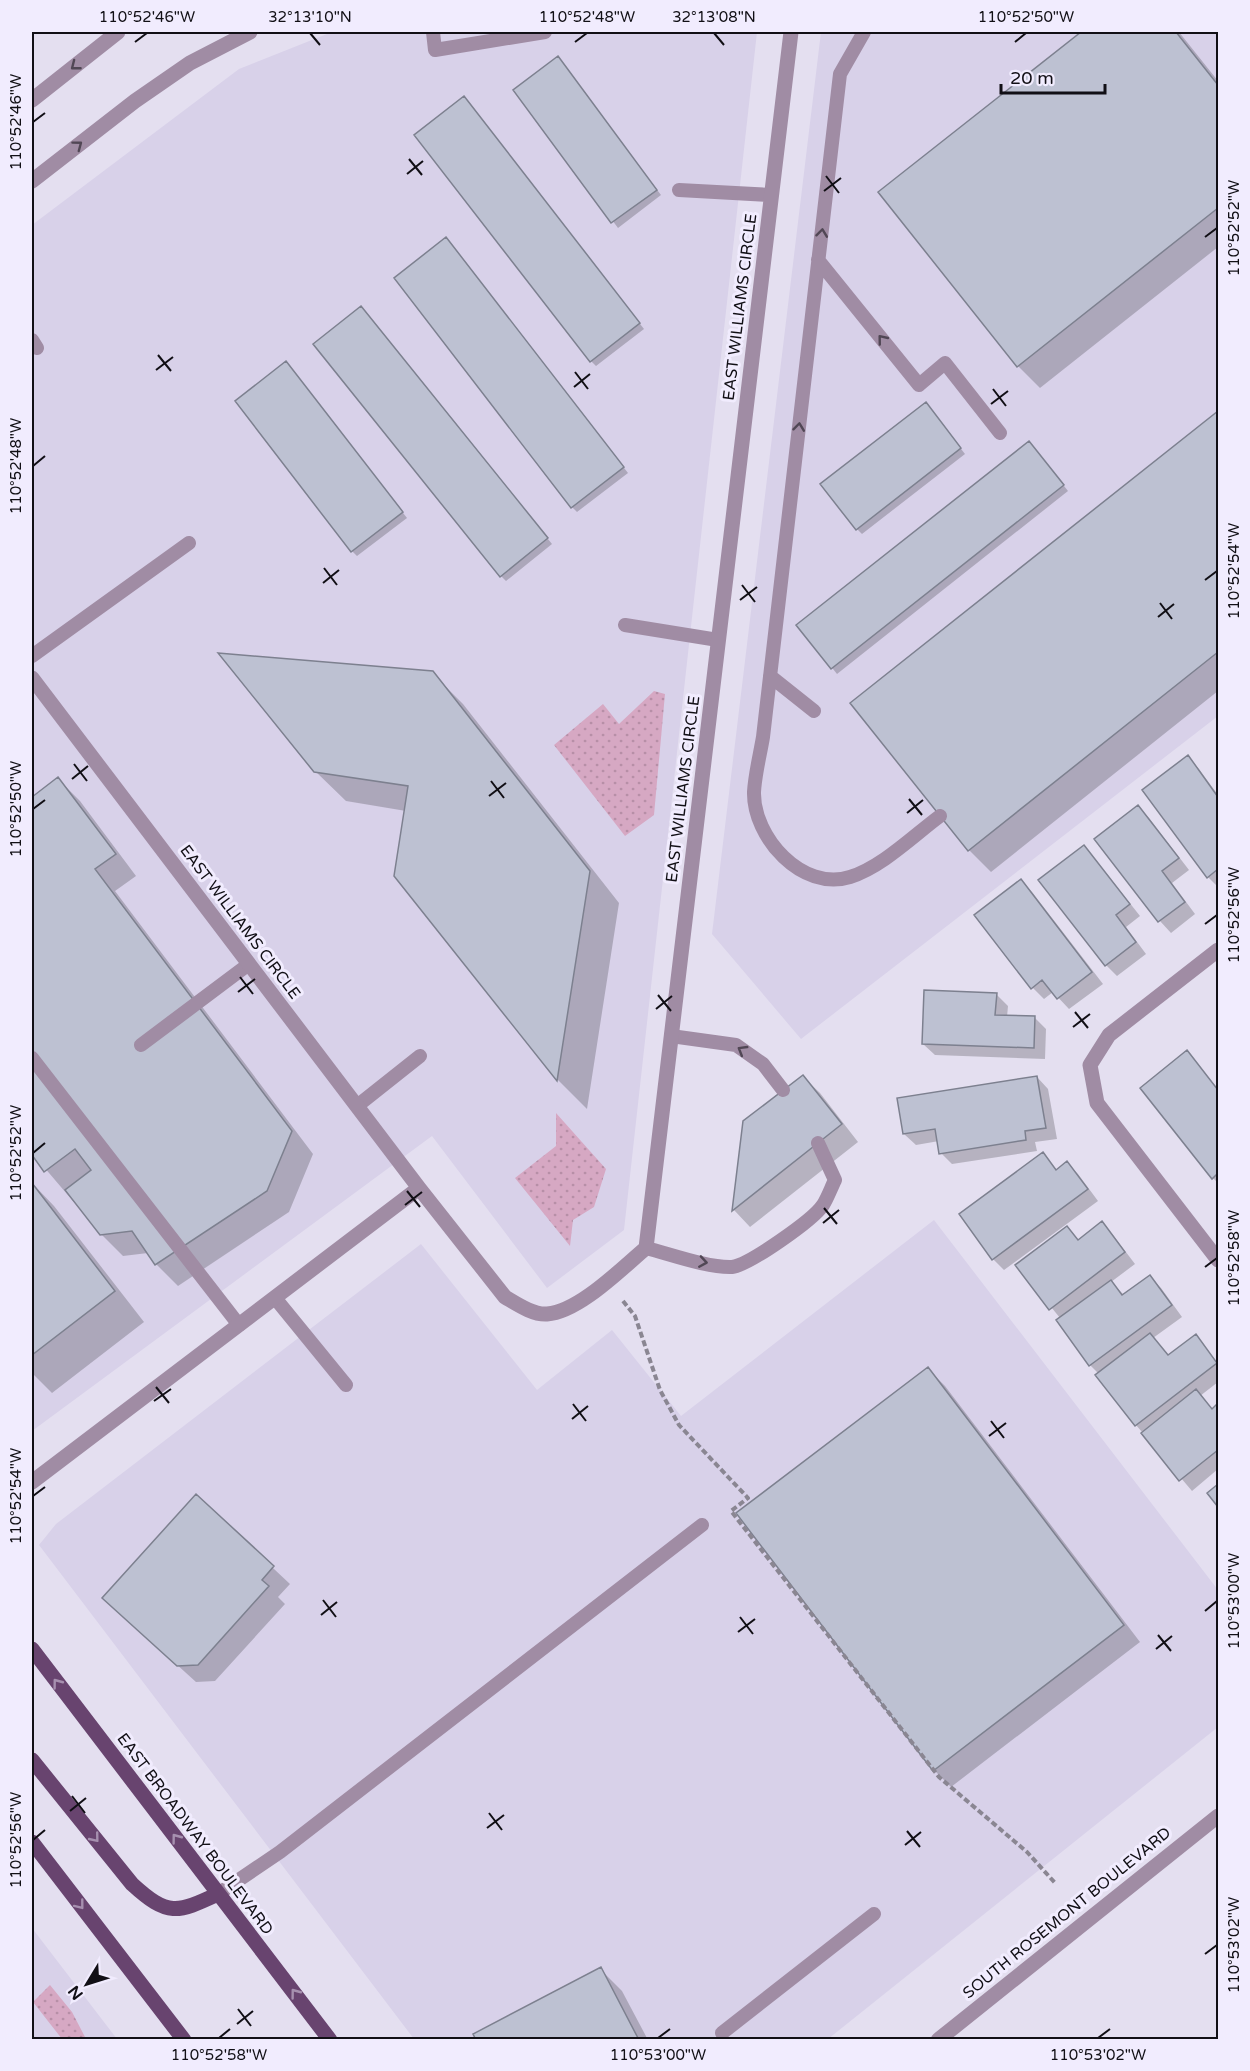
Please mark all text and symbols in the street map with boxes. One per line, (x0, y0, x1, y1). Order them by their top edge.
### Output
text: 110°52'46"W (99, 8, 195, 26)
text: 32°13'10"N (268, 8, 352, 26)
text: 110°52'48"W (539, 8, 635, 26)
text: 32°13'08"N (672, 8, 756, 26)
text: 110°52'50"W (978, 8, 1074, 26)
scale bar (1001, 57, 1104, 95)
one-way arrow (71, 58, 82, 69)
text: 20 m (1010, 67, 1054, 89)
text: 110°52'46"W (7, 74, 25, 170)
one-way arrow (71, 142, 82, 153)
text: 110°52'52"W (1225, 180, 1243, 276)
street label: EAST WILLIAMS CIRCLE (719, 212, 761, 402)
one-way arrow (815, 229, 827, 238)
one-way arrow (878, 335, 889, 346)
text: 110°52'48"W (7, 418, 25, 514)
one-way arrow (792, 423, 805, 432)
text: 110°52'54"W (1225, 523, 1243, 619)
street label: EAST WILLIAMS CIRCLE (662, 694, 704, 884)
text: 110°52'50"W (7, 761, 25, 857)
street label: EAST WILLIAMS CIRCLE (175, 841, 305, 1003)
text: 110°52'56"W (1225, 867, 1243, 963)
one-way arrow (738, 1046, 748, 1058)
text: 110°52'52"W (7, 1105, 25, 1201)
text: 110°52'58"W (1225, 1210, 1243, 1306)
one-way arrow (698, 1256, 707, 1268)
text: 110°52'54"W (7, 1448, 25, 1544)
text: 110°53'00"W (1225, 1553, 1243, 1649)
one-way arrow (54, 1679, 65, 1690)
street label: EAST BROADWAY BOULEVARD (113, 1729, 277, 1939)
text: 110°52'56"W (7, 1792, 25, 1888)
street label: SOUTH ROSEMONT BOULEVARD (959, 1823, 1175, 2003)
one-way arrow (88, 1831, 99, 1842)
one-way arrow (172, 1834, 183, 1845)
text: 110°53'02"W (1225, 1897, 1243, 1993)
one-way arrow (73, 1898, 84, 1909)
north arrow (57, 1954, 117, 2014)
text: N (64, 1981, 88, 2004)
one-way arrow (291, 1989, 302, 2000)
text: 110°52'58"W (171, 2046, 267, 2064)
text: 110°53'00"W (610, 2046, 706, 2064)
text: 110°53'02"W (1050, 2046, 1146, 2064)

